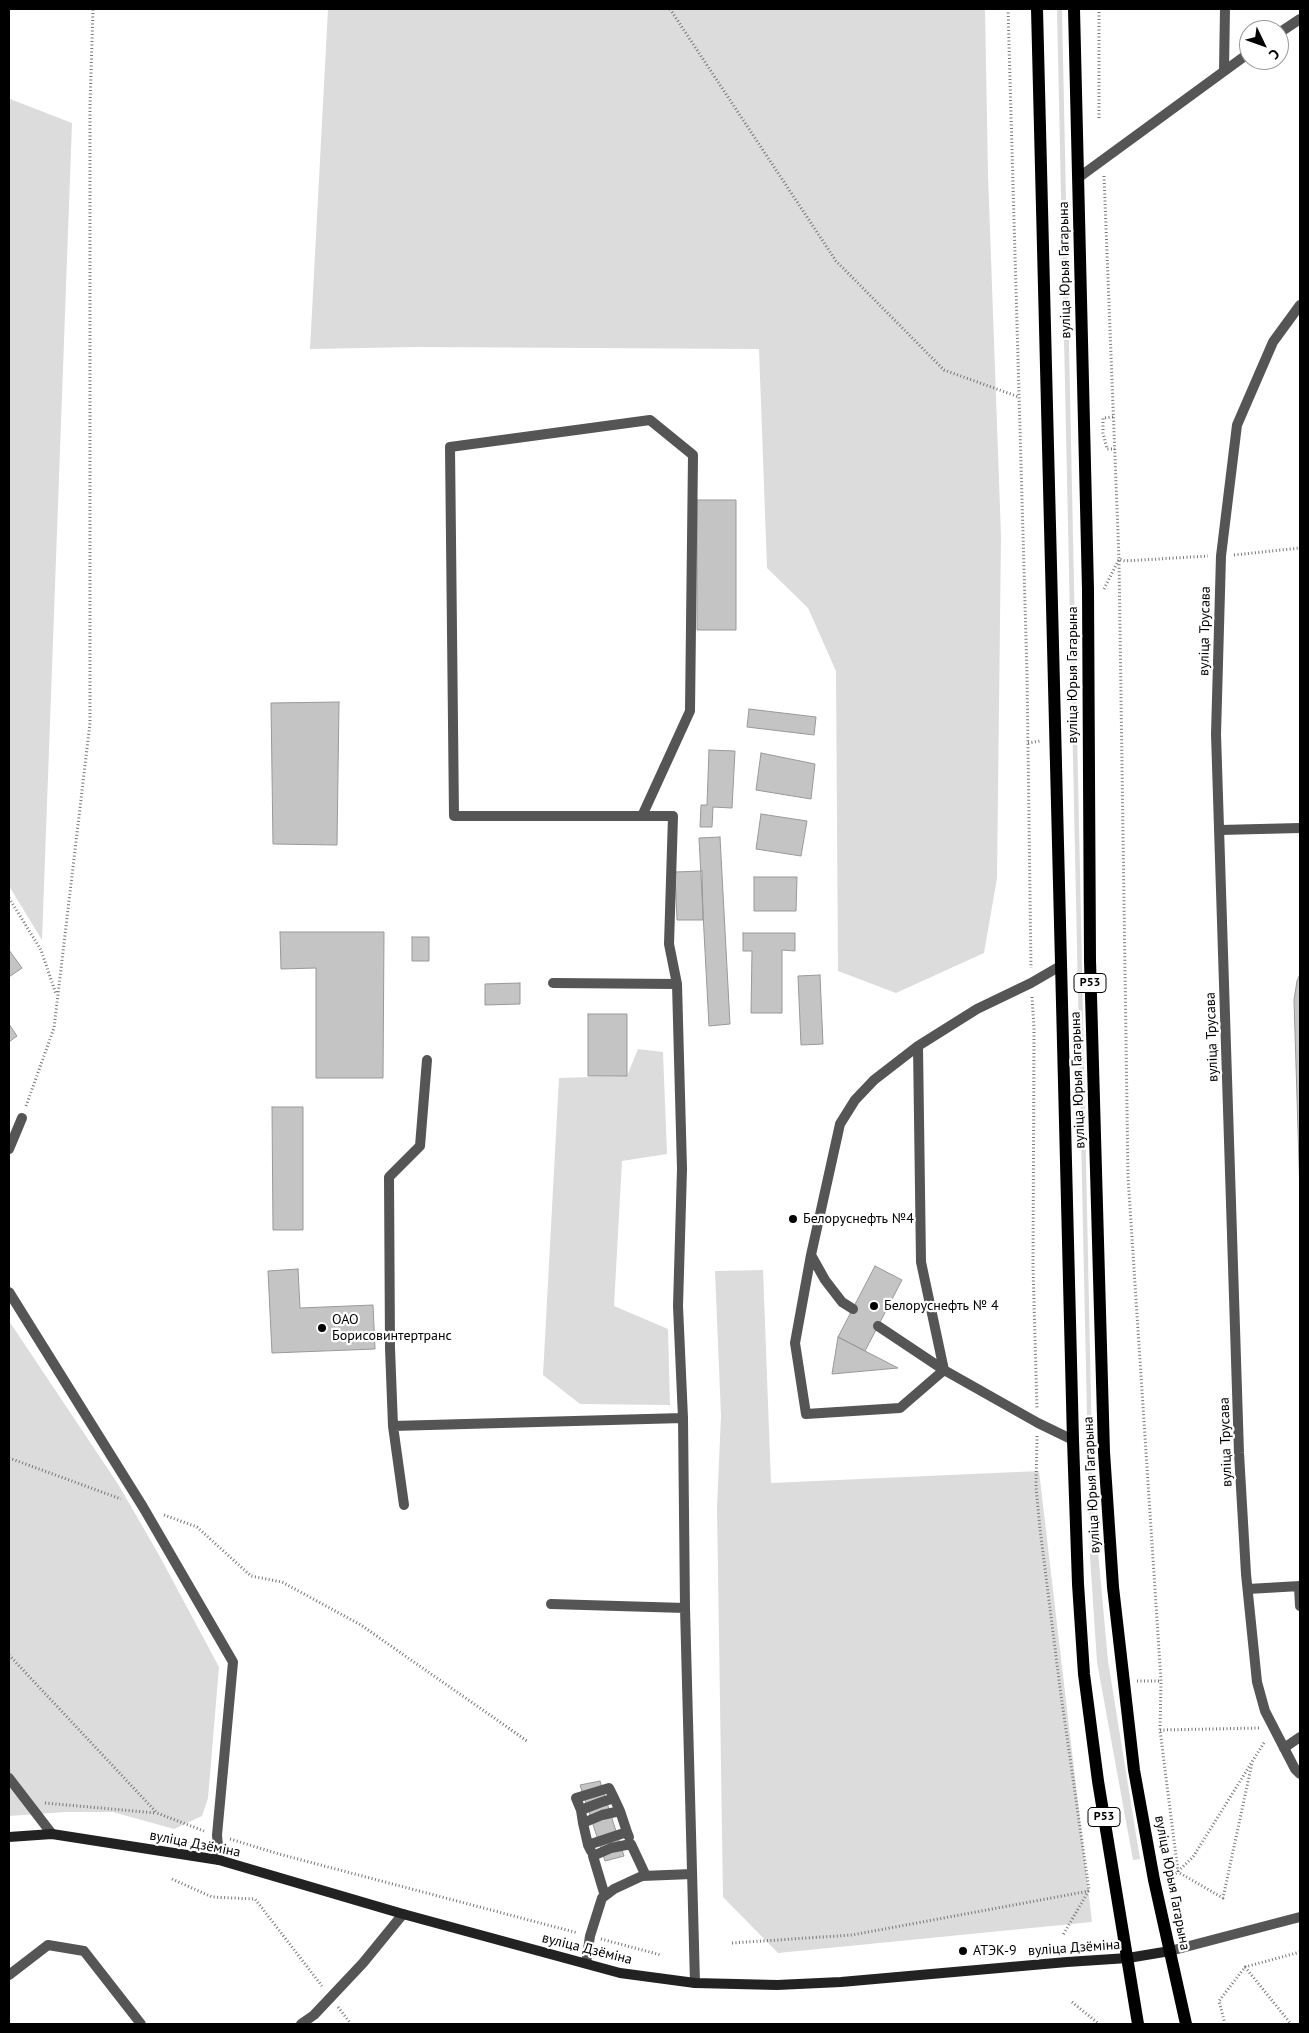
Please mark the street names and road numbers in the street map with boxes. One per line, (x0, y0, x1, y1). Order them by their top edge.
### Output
street label: вуліца Юрыя Гагарына (1055, 201, 1075, 339)
street label: вуліца Трусава (1196, 586, 1214, 676)
street label: вуліца Юрыя Гагарына (1065, 606, 1081, 744)
road number: Р53 (1074, 974, 1106, 992)
street label: вуліца Трусава (1202, 992, 1222, 1082)
street label: вуліца Юрыя Гагарына (1067, 1011, 1089, 1149)
street label: вуліца Трусава (1216, 1397, 1236, 1487)
street label: вуліца Юрыя Гагарына (1080, 1416, 1104, 1554)
road number: Р53 (1088, 1808, 1120, 1826)
street label: вуліца Юрыя Гагарына (1151, 1814, 1193, 1952)
street label: вуліца Дзёміна (148, 1827, 242, 1861)
street label: вуліца Дзёміна (540, 1930, 634, 1968)
street label: вуліца Дзёміна (1027, 1936, 1121, 1960)

